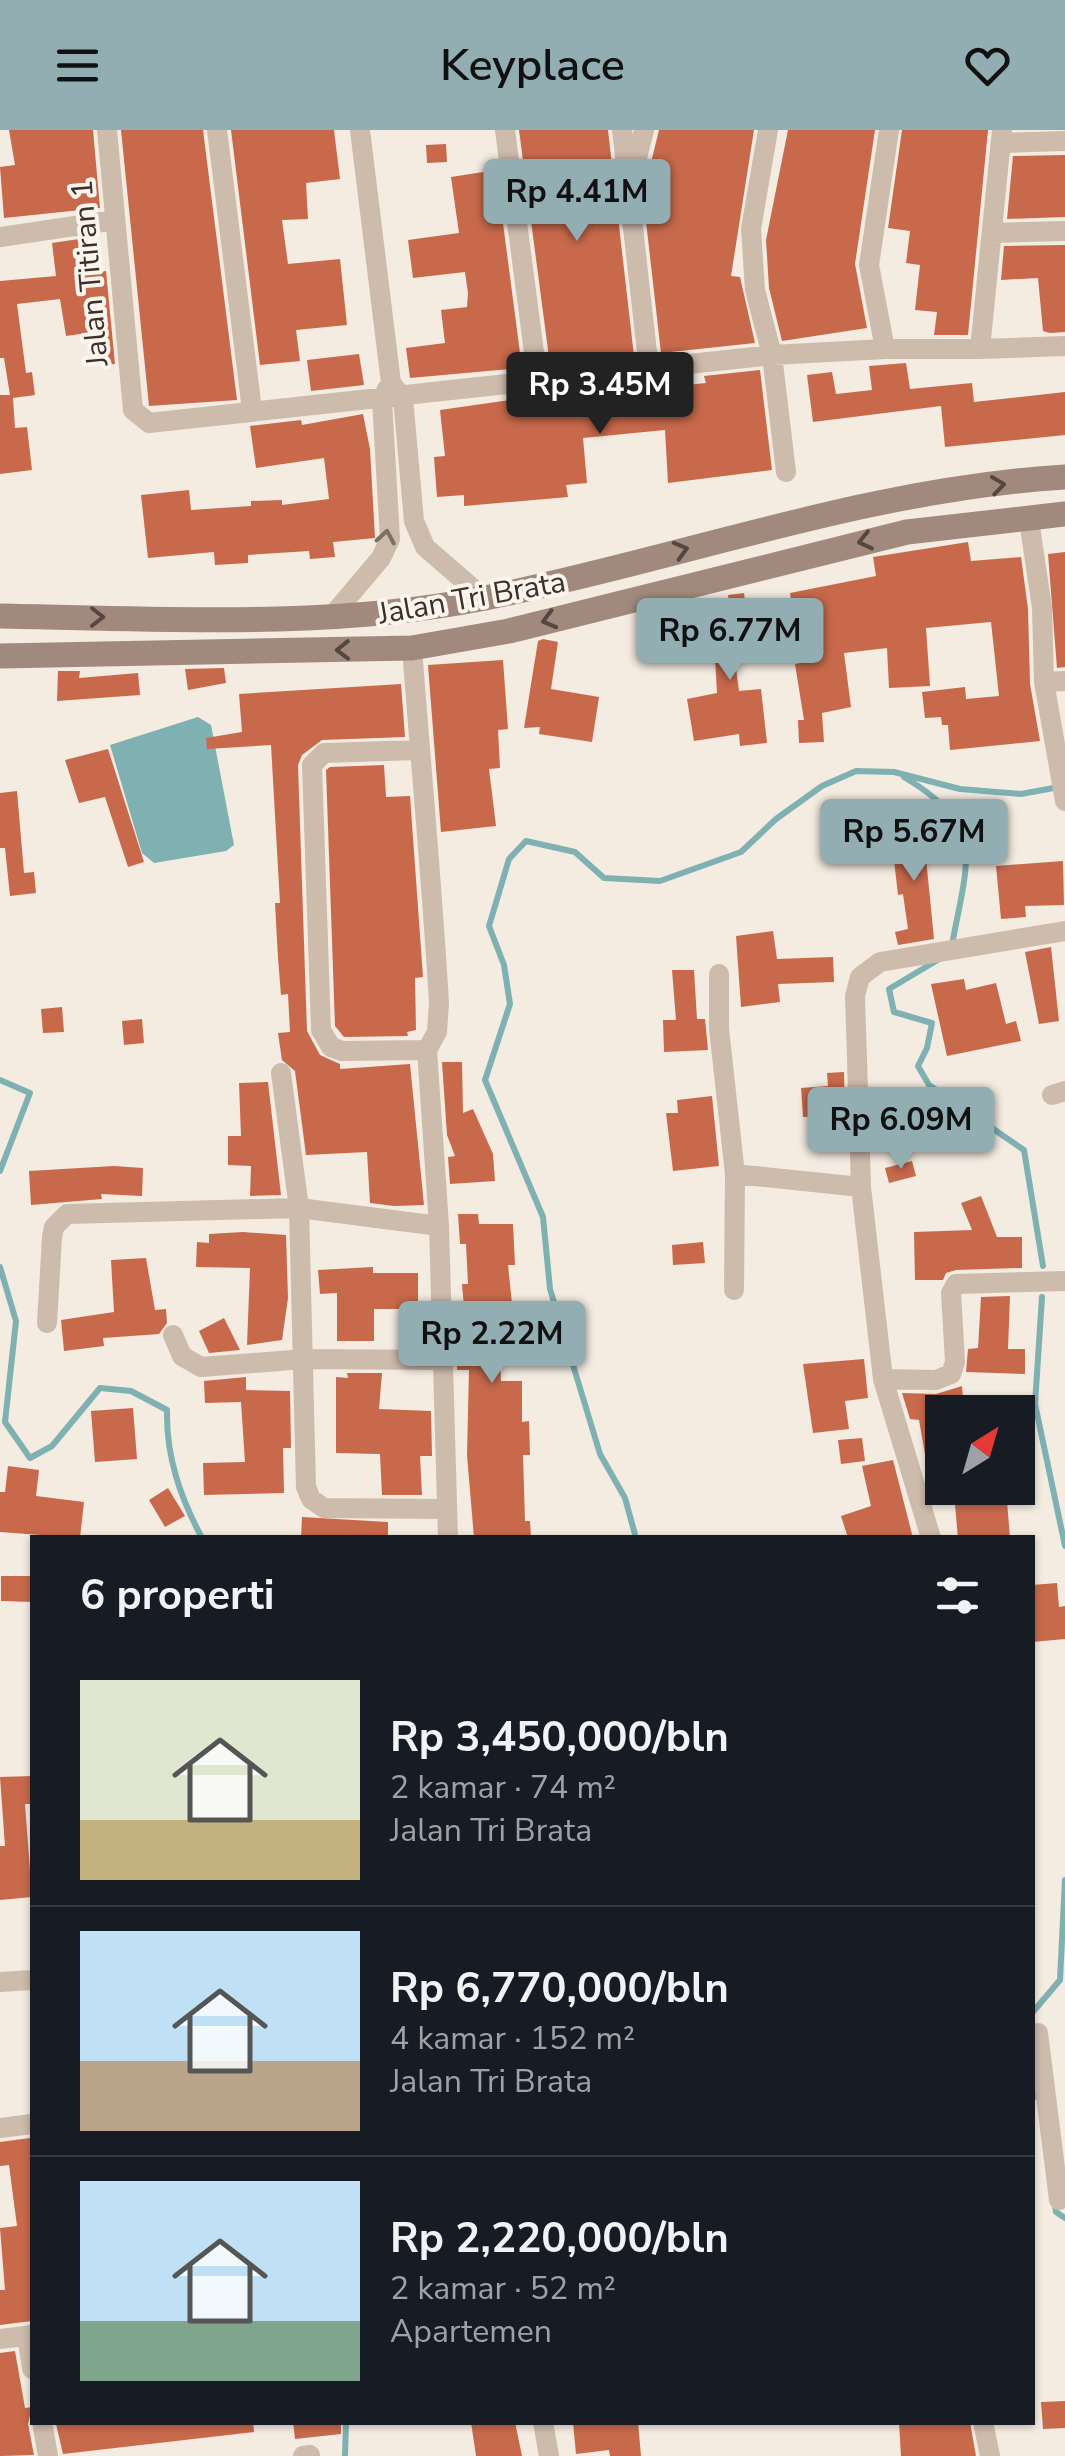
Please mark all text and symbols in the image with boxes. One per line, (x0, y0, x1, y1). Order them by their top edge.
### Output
text: Keyplace (440, 35, 625, 96)
icon: menu (50, 38, 105, 93)
icon: heart (960, 38, 1015, 93)
pin: Rp 4.41M (474, 159, 680, 244)
text: Rp 4.41M (505, 170, 649, 213)
street label: Jalan Titiran 1 (61, 178, 119, 369)
pin: Rp 3.45M (497, 352, 703, 437)
text: Rp 3.45M (528, 363, 672, 406)
one-way arrow (990, 475, 1007, 496)
one-way arrow (375, 529, 396, 545)
one-way arrow (857, 529, 874, 550)
one-way arrow (671, 541, 688, 562)
street label: Jalan Tri Brata (374, 561, 569, 635)
pin: Rp 6.77M (627, 598, 833, 683)
one-way arrow (90, 607, 106, 628)
one-way arrow (541, 608, 558, 629)
text: Rp 6.77M (658, 609, 802, 652)
one-way arrow (335, 639, 351, 660)
pin: Rp 5.67M (811, 799, 1017, 884)
text: Rp 5.67M (842, 810, 986, 853)
pin: Rp 6.09M (798, 1087, 1004, 1172)
text: Rp 6.09M (829, 1098, 973, 1141)
pin: Rp 2.22M (389, 1301, 595, 1386)
text: Rp 2.22M (420, 1312, 564, 1355)
north arrow (925, 1395, 1035, 1505)
map controls (925, 1395, 1035, 1505)
text: 6 properti (80, 1567, 275, 1624)
icon: filters (930, 1568, 985, 1623)
text: Rp 3,450,000/bln (390, 1709, 729, 1766)
icon: home (160, 1720, 280, 1840)
text: 2 kamar · 74 m² (390, 1766, 616, 1809)
text: Jalan Tri Brata (390, 1809, 592, 1852)
text: Rp 6,770,000/bln (390, 1960, 729, 2017)
icon: home (160, 1971, 280, 2091)
text: 4 kamar · 152 m² (390, 2017, 635, 2060)
text: Jalan Tri Brata (390, 2060, 592, 2103)
text: Rp 2,220,000/bln (390, 2210, 729, 2267)
icon: home (160, 2221, 280, 2341)
text: 2 kamar · 52 m² (390, 2267, 616, 2310)
text: Apartemen (390, 2310, 552, 2353)

